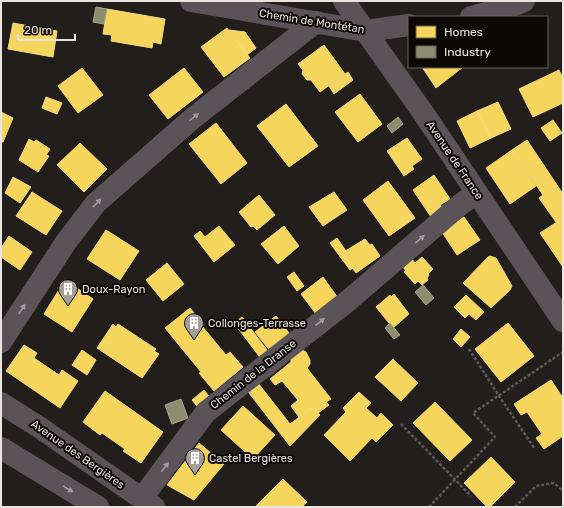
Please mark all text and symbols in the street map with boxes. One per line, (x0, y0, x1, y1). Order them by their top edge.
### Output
street label: Chemin de Montétan (258, 7, 366, 36)
scale bar (18, 16, 75, 42)
legend (408, 16, 548, 68)
text: 20 m (24, 23, 52, 37)
text: Homes (444, 25, 483, 39)
text: Industry (444, 45, 491, 59)
one-way arrow (189, 112, 200, 121)
street label: Avenue de France (423, 119, 486, 202)
one-way arrow (92, 198, 102, 208)
one-way arrow (415, 234, 425, 243)
building icon: Doux-Rayon (57, 278, 79, 306)
place label: Doux-Rayon (82, 283, 145, 296)
one-way arrow (18, 304, 26, 314)
building icon: Collonges-Terrasse (183, 312, 205, 340)
place label: Collonges-Terrasse (208, 317, 306, 330)
one-way arrow (315, 317, 326, 326)
street label: Chemin de la Dranse (208, 337, 299, 412)
street label: Avenue des Bergières (29, 417, 127, 492)
building icon: Castel Bergières (184, 447, 206, 475)
place label: Castel Bergières (209, 452, 293, 465)
one-way arrow (161, 461, 169, 472)
one-way arrow (62, 485, 74, 492)

